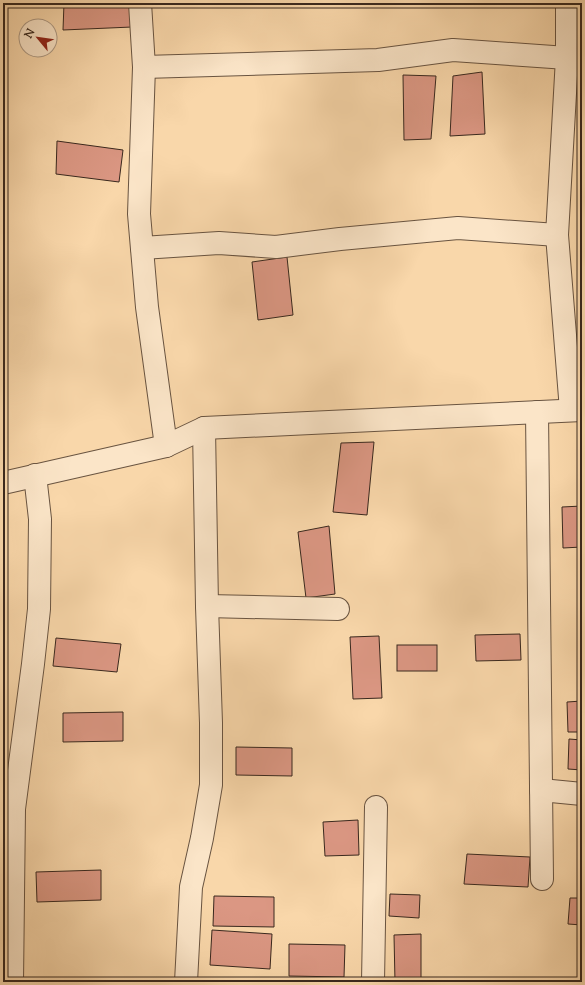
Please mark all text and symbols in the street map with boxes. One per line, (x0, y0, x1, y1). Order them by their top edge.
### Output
north arrow (18, 18, 58, 58)
text: N (21, 26, 39, 42)

